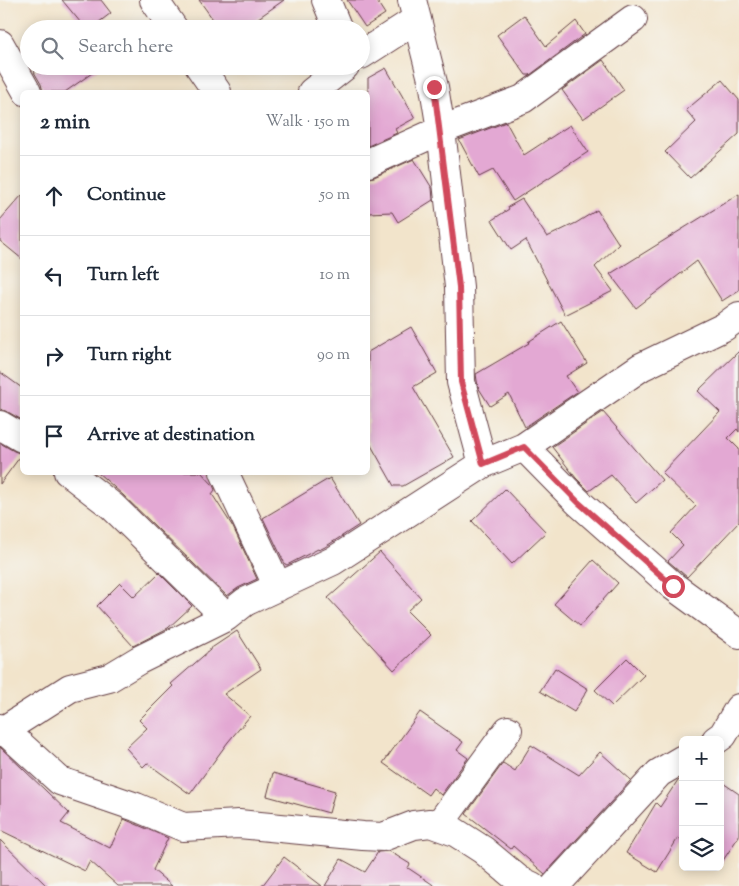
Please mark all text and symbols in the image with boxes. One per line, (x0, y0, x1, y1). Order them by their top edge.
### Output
search box (20, 20, 370, 75)
icon: search (38, 34, 66, 62)
text: Search here (78, 34, 173, 61)
route end (423, 76, 446, 99)
text: 2 min (40, 108, 90, 138)
text: Walk · 150 m (266, 111, 350, 134)
icon: ahead (40, 182, 68, 210)
text: Continue (87, 182, 166, 209)
text: 50 m (319, 184, 350, 207)
icon: left (40, 262, 68, 290)
text: Turn left (87, 262, 159, 289)
text: 10 m (320, 264, 350, 287)
icon: right (40, 342, 68, 370)
text: Turn right (87, 342, 171, 369)
text: 90 m (317, 344, 350, 367)
icon: arrive (40, 422, 68, 450)
text: Arrive at destination (87, 422, 255, 449)
route start (662, 575, 685, 598)
map controls (679, 736, 724, 871)
button: + (679, 736, 724, 781)
button: − (679, 781, 724, 826)
button: layers (679, 826, 724, 871)

